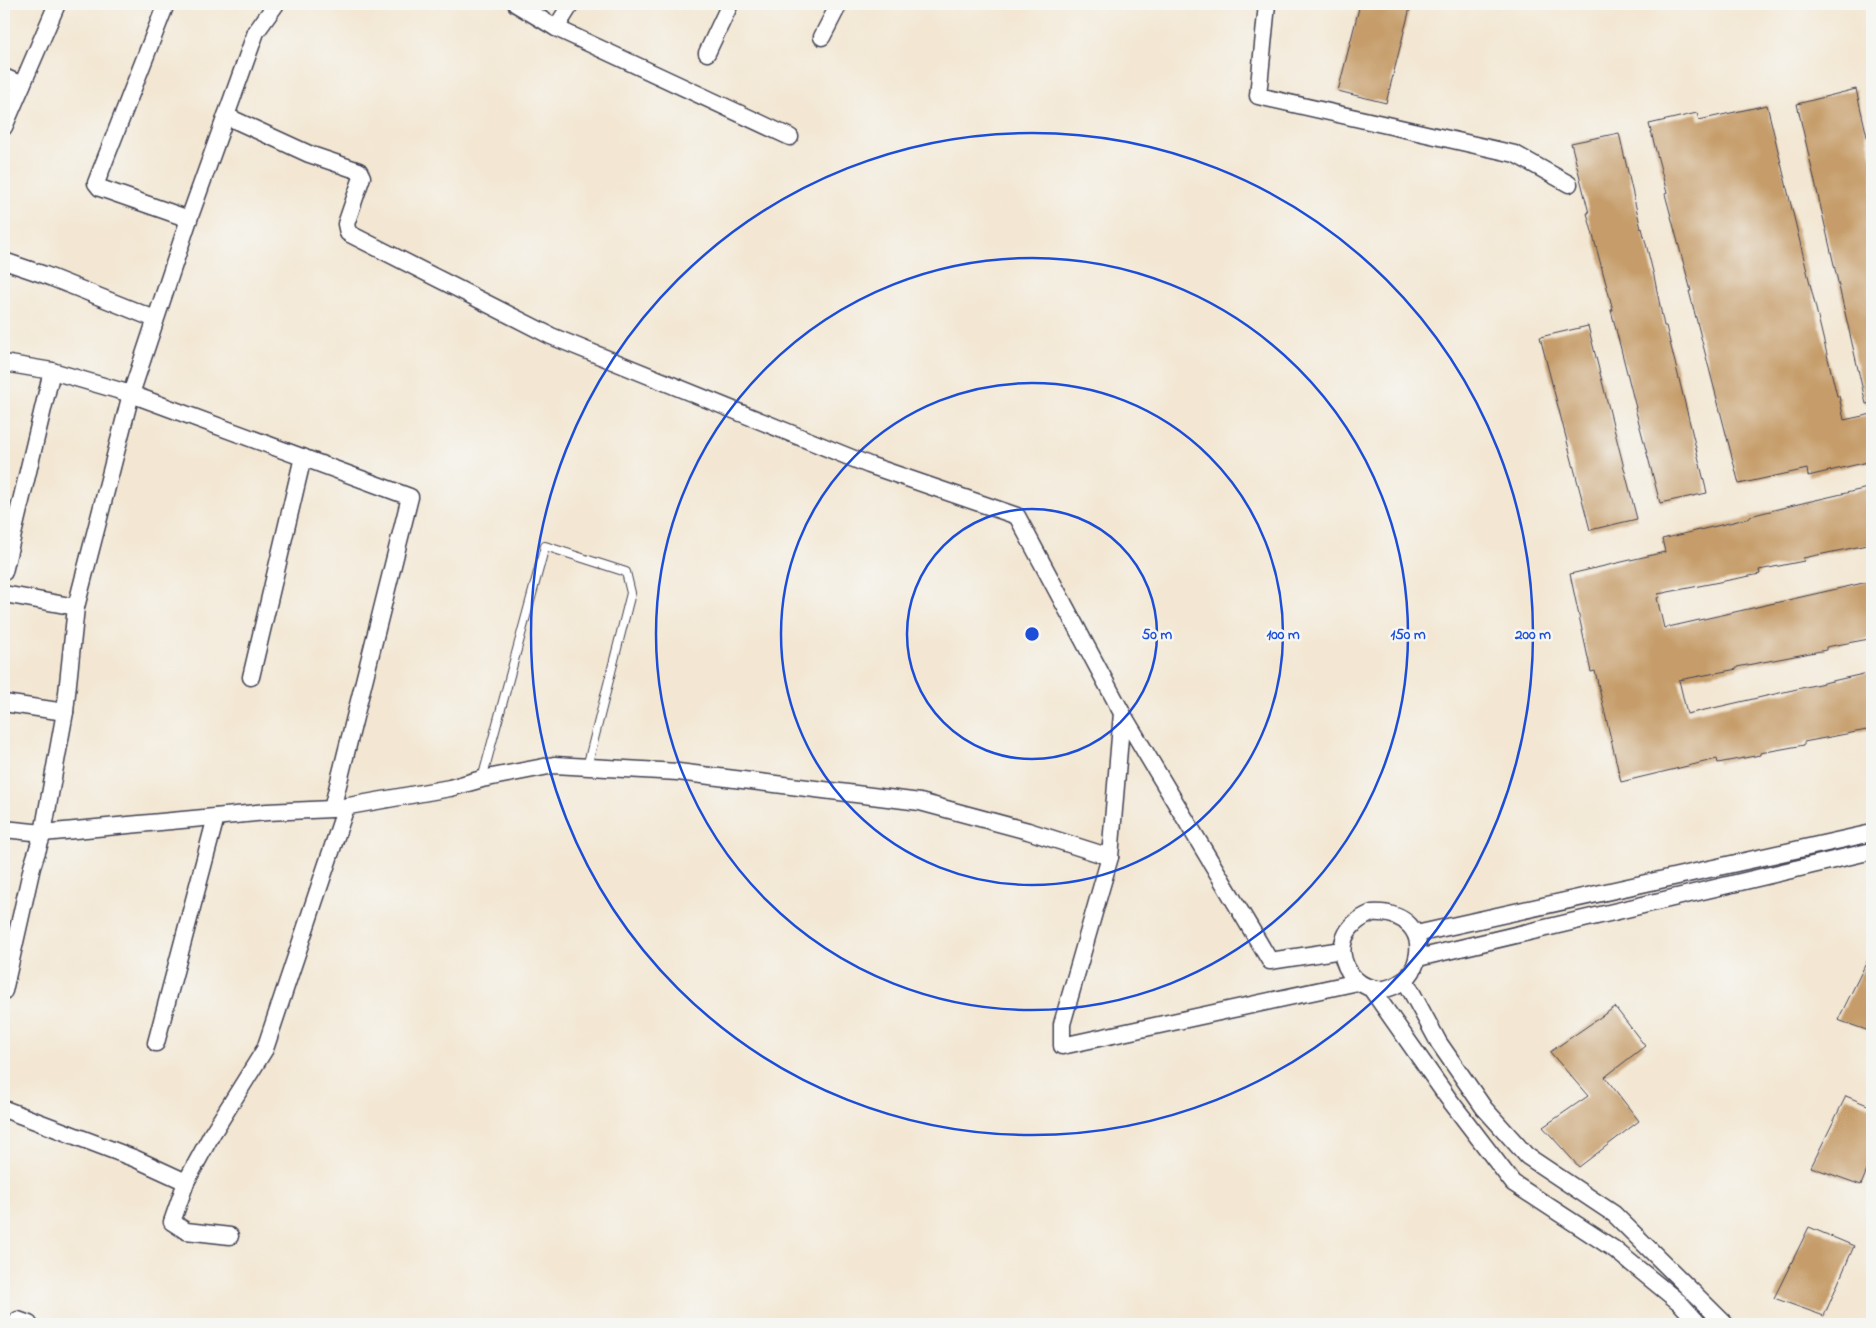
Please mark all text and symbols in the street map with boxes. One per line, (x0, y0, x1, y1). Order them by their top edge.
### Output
text: 50 m (1142, 624, 1173, 646)
text: 100 m (1266, 624, 1300, 646)
text: 150 m (1390, 624, 1426, 646)
text: 200 m (1514, 624, 1551, 646)
centre of rings (1023, 625, 1041, 643)

